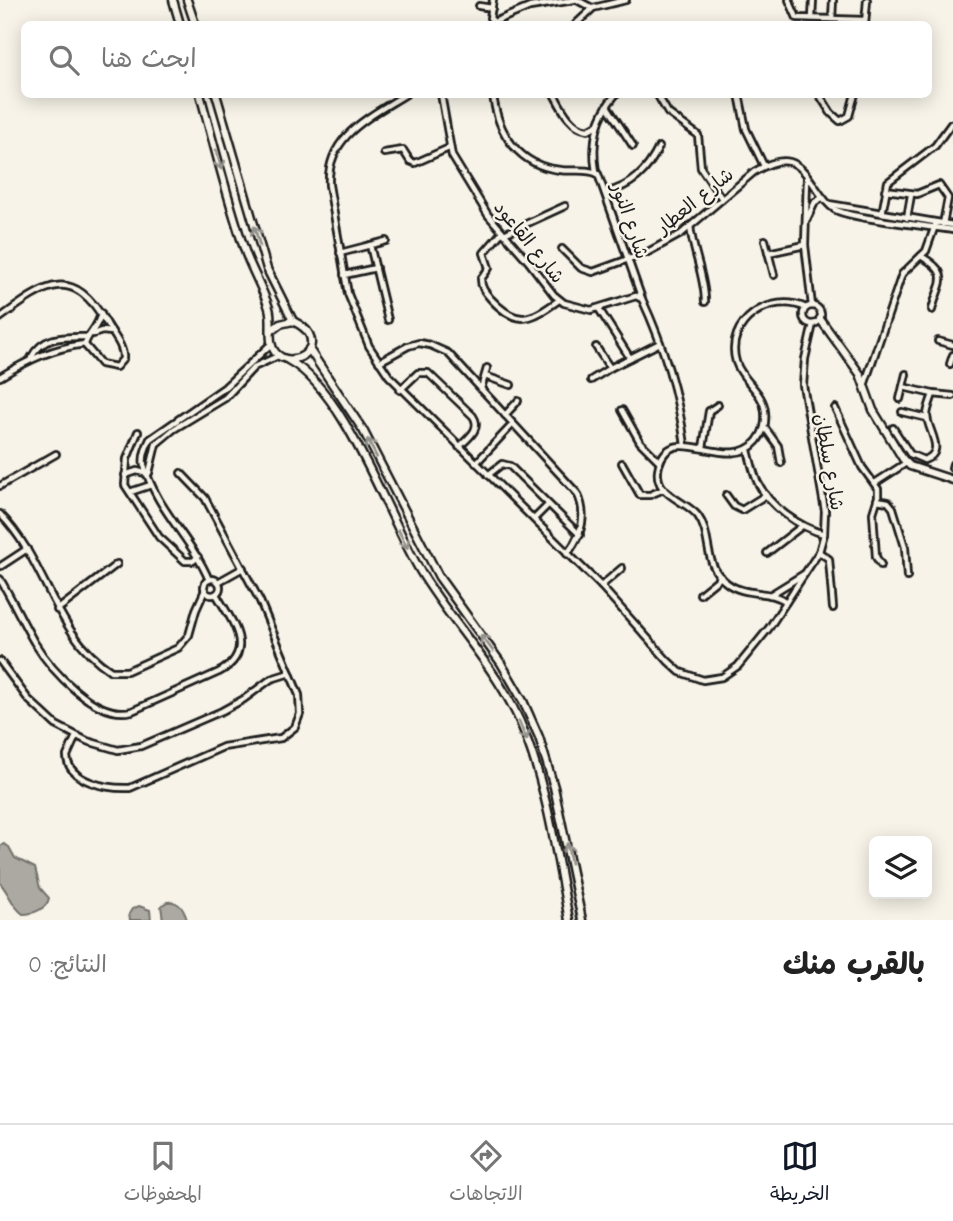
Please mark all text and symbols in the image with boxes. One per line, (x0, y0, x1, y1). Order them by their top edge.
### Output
search box (21, 21, 932, 98)
icon: search (45, 41, 83, 79)
text: ابحث هنا (101, 44, 197, 74)
one-way arrow (213, 149, 226, 171)
street label: شارع العطار (651, 163, 739, 241)
street label: شارع النور (604, 178, 653, 262)
street label: شارع القاعود (488, 196, 569, 289)
one-way arrow (250, 225, 263, 247)
street label: شارع سلطان (808, 412, 848, 513)
one-way arrow (365, 438, 378, 459)
one-way arrow (397, 528, 410, 549)
one-way arrow (480, 634, 495, 653)
one-way arrow (518, 719, 531, 741)
map controls (869, 836, 932, 899)
button: layers (869, 836, 932, 899)
one-way arrow (561, 842, 575, 865)
text: بالقرب منك (783, 947, 925, 982)
text: النتائج: 0 (28, 951, 107, 978)
tab: المحفوظات (124, 1137, 202, 1210)
tab: الاتجاهات (449, 1137, 523, 1210)
tab: الخريطة (770, 1137, 829, 1210)

